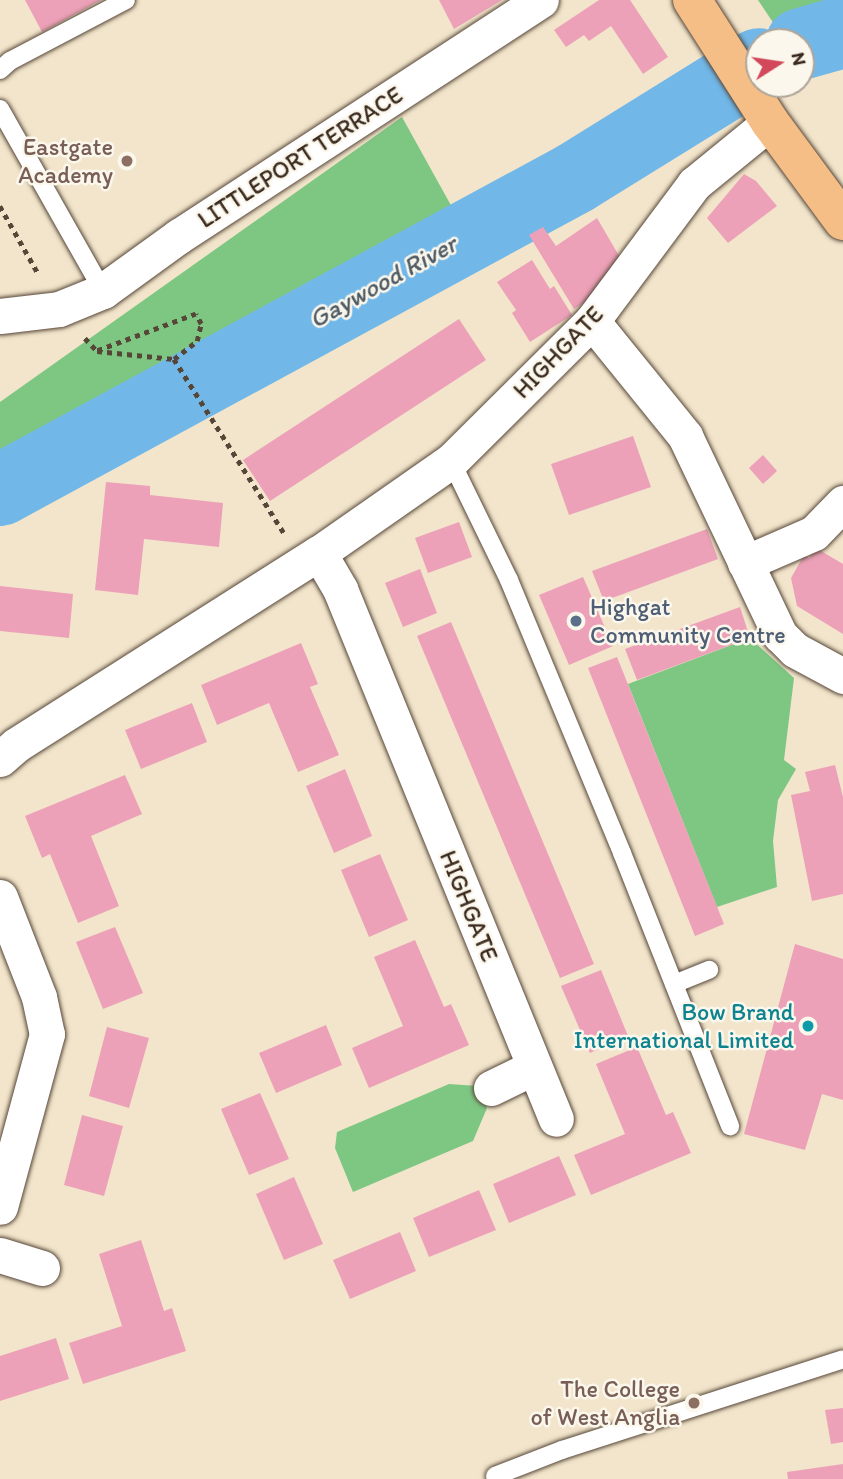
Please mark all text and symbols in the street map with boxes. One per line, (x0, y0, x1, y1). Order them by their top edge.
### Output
north arrow (745, 28, 815, 98)
text: N (786, 50, 812, 68)
street label: LITTLEPORT TERRACE (192, 80, 408, 234)
place label: Eastgate Academy (18, 133, 113, 189)
marker: Eastgate Academy (119, 153, 135, 169)
water label: Gaywood River (304, 229, 462, 335)
street label: HIGHGATE (507, 300, 609, 404)
place label: Highgat Community Centre (590, 593, 786, 649)
marker: Highgat Community Centre (568, 613, 584, 629)
street label: HIGHGATE (434, 846, 504, 966)
place label: Bow Brand International Limited (573, 998, 794, 1054)
marker: Bow Brand International Limited (800, 1018, 816, 1034)
place label: The College of West Anglia (531, 1375, 680, 1431)
marker: The College of West Anglia (686, 1395, 702, 1411)

